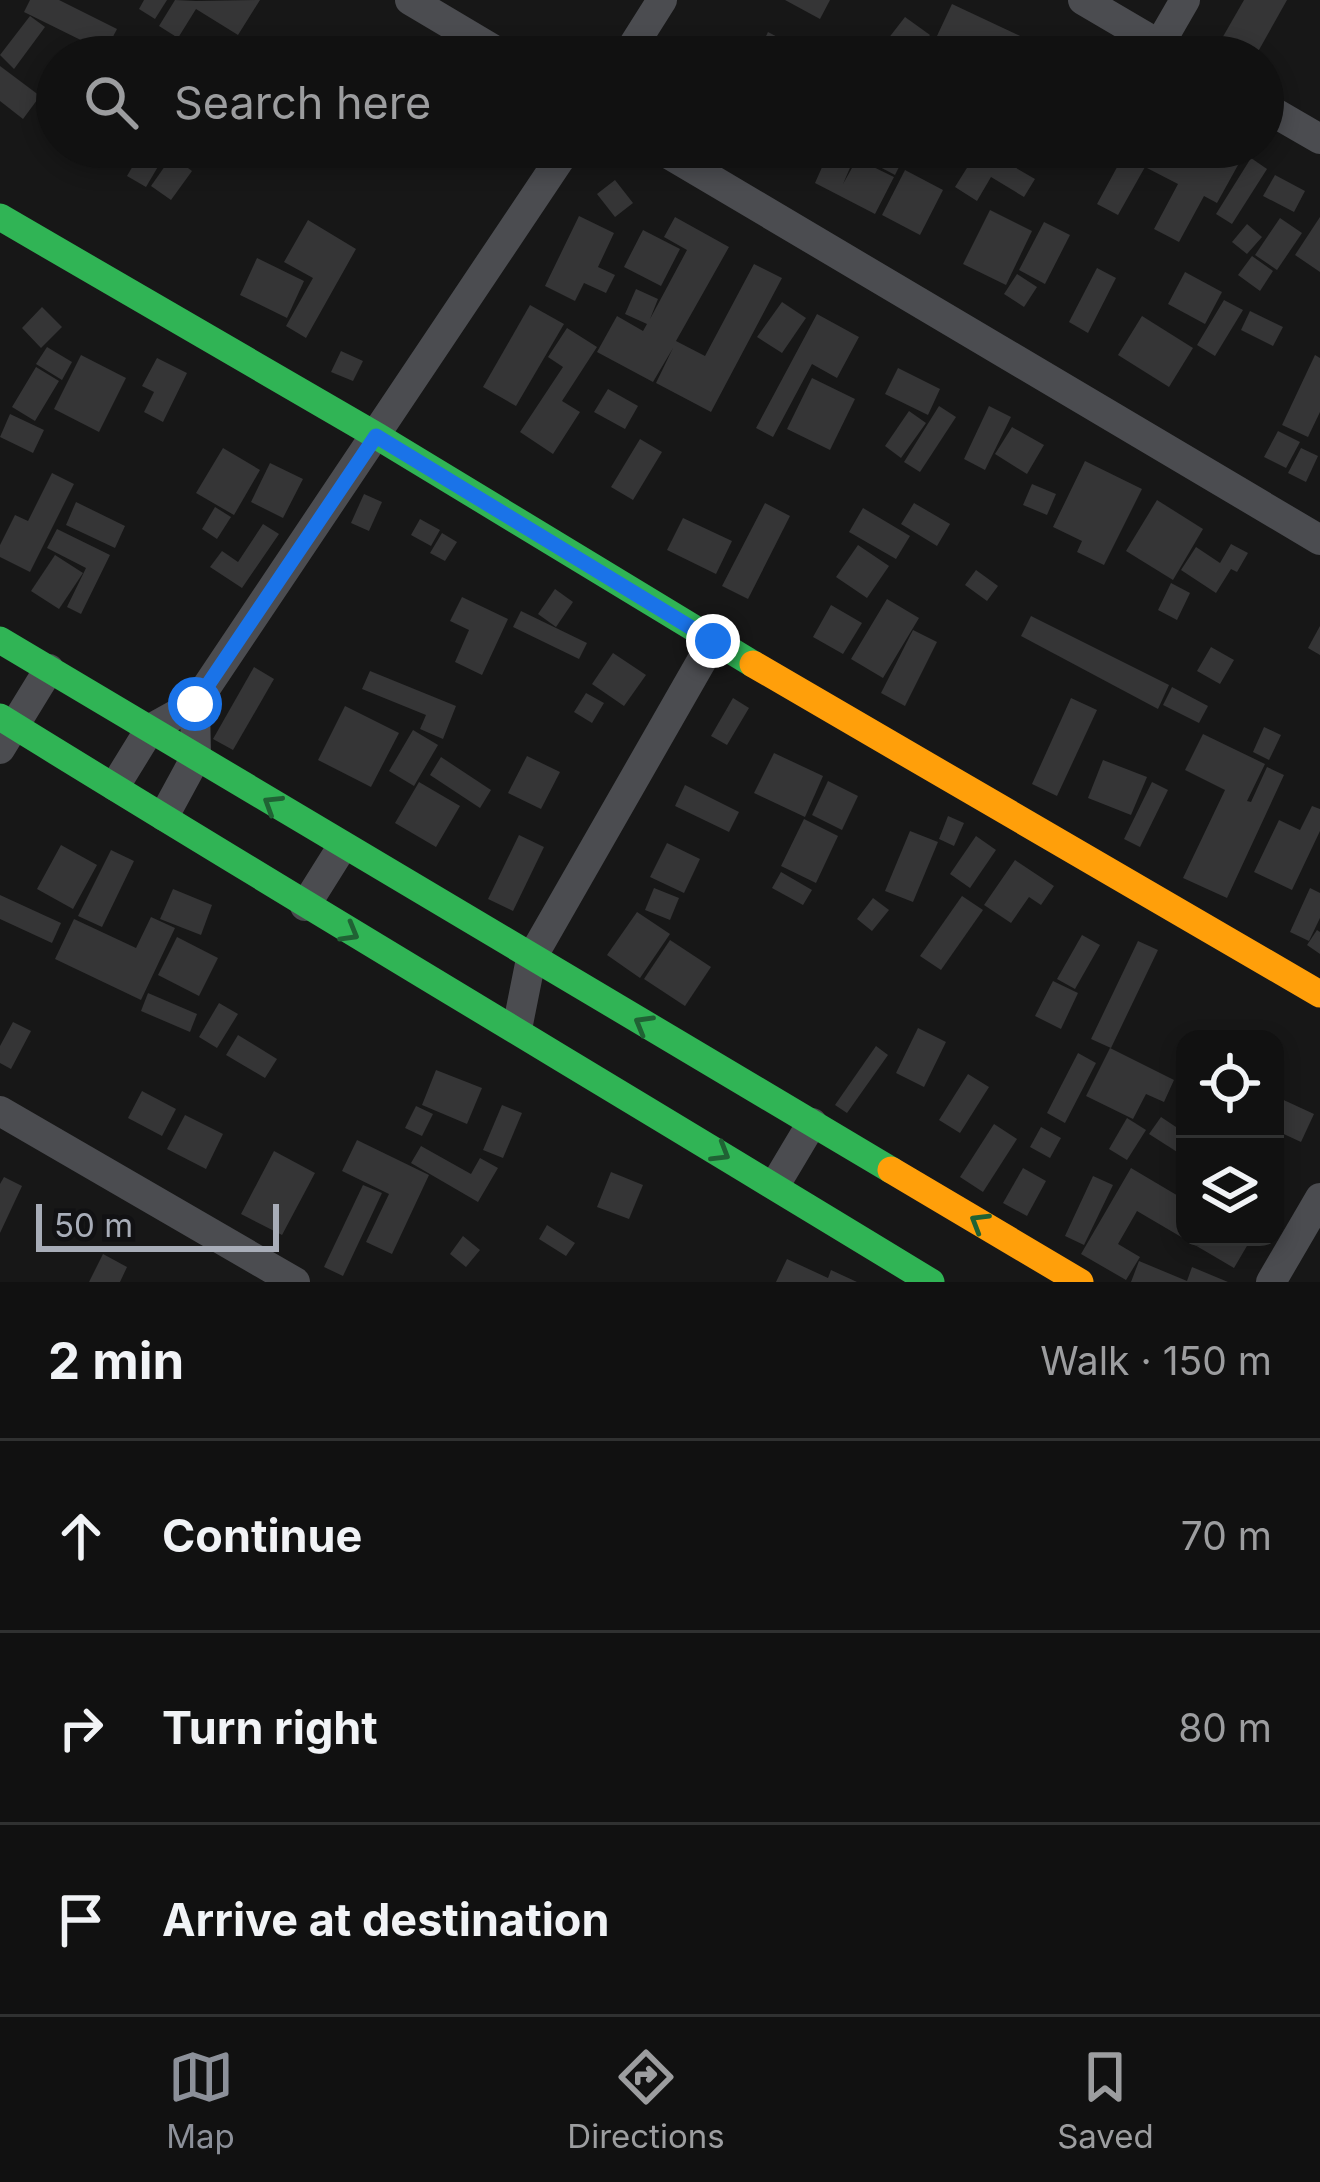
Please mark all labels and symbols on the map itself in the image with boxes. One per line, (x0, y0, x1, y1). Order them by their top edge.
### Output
route end (686, 614, 740, 668)
route start (168, 677, 222, 731)
one-way arrow (263, 796, 285, 818)
one-way arrow (337, 918, 359, 941)
one-way arrow (634, 1016, 656, 1039)
one-way arrow (708, 1139, 730, 1161)
scale bar (36, 1198, 279, 1251)
one-way arrow (970, 1214, 992, 1236)

